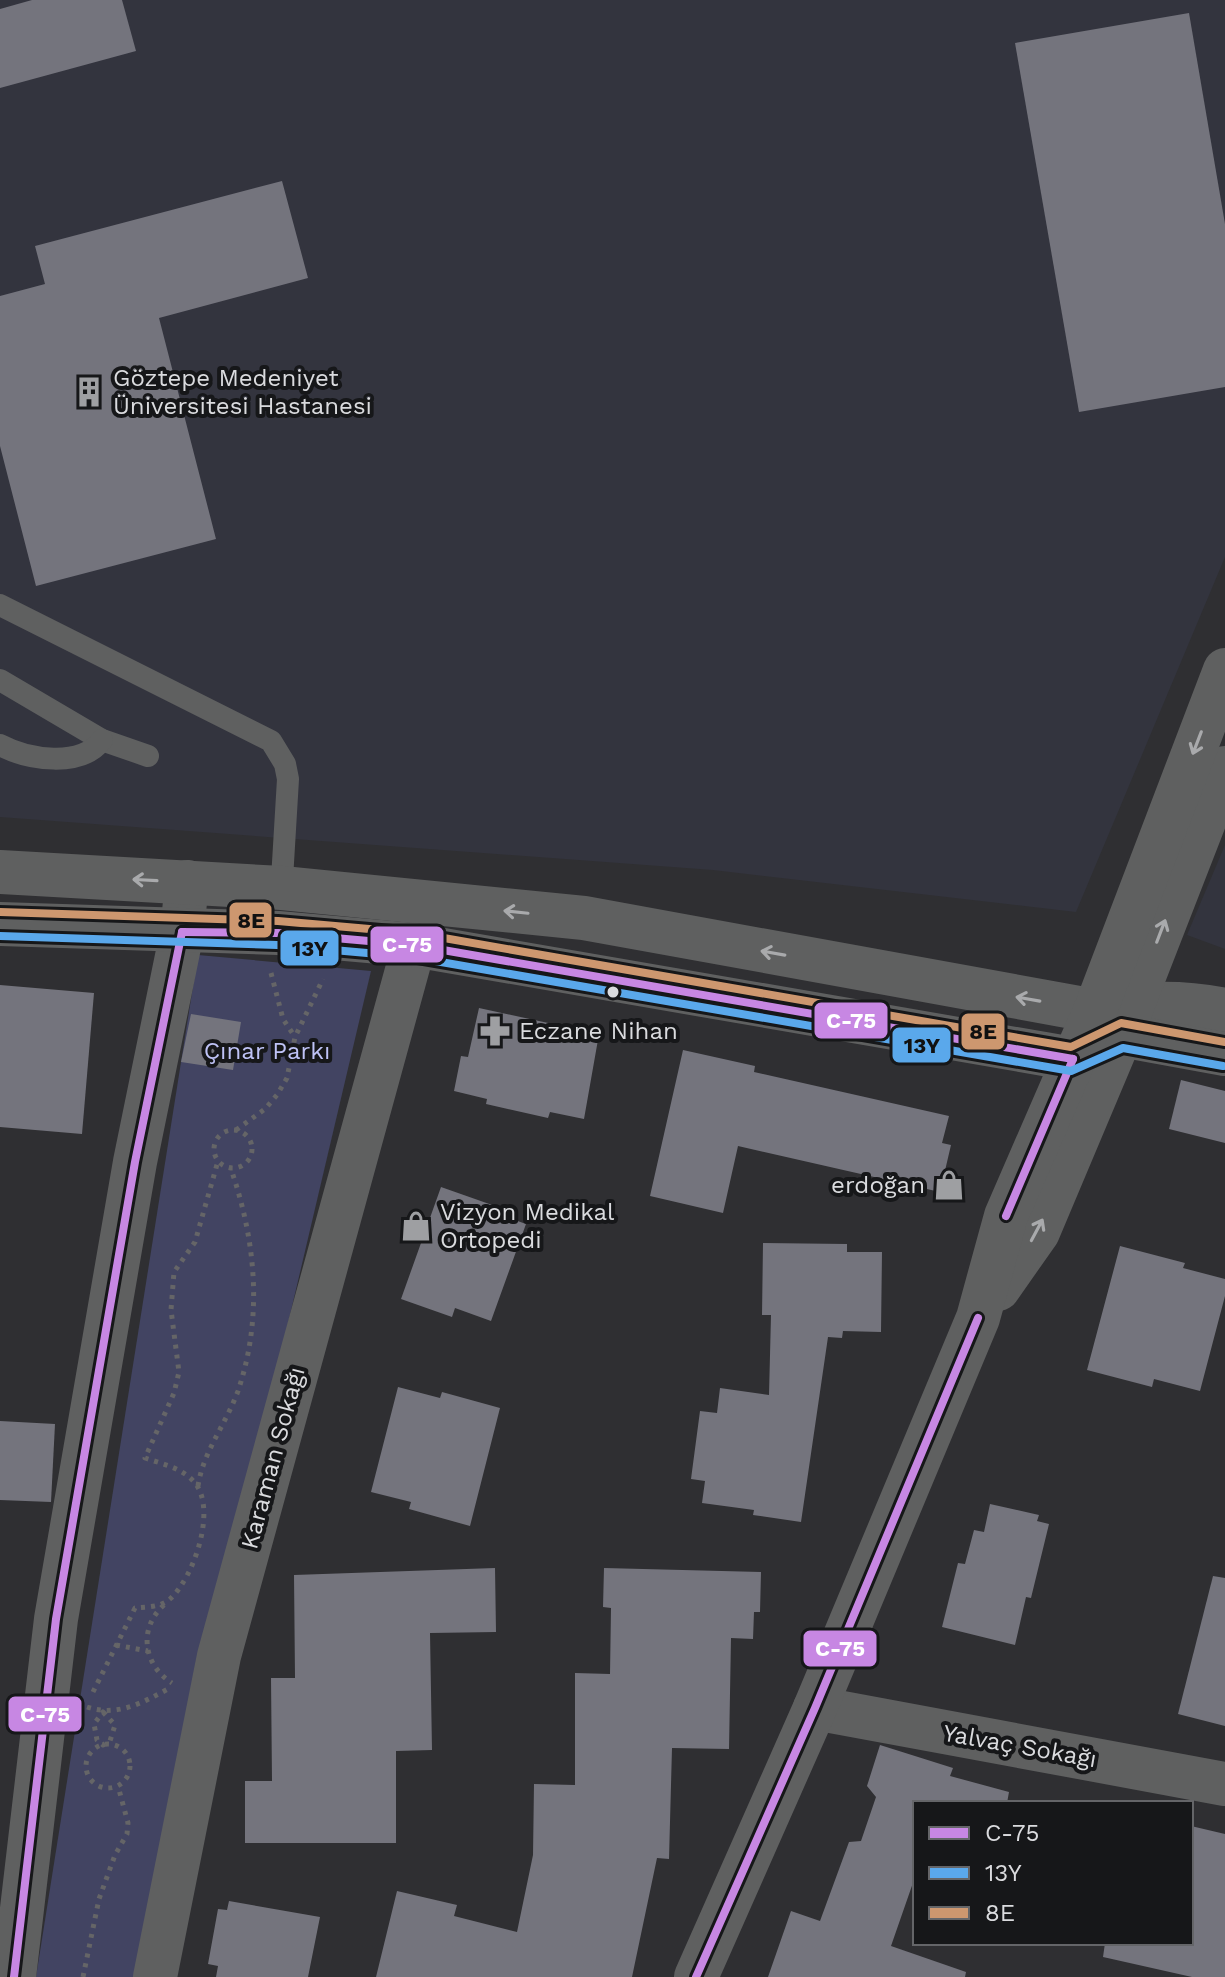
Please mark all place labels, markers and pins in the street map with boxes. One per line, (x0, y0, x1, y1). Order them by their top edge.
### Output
place label: Göztepe Medeniyet Üniversitesi Hastanesi (113, 364, 372, 420)
building icon: Göztepe Medeniyet Üniversitesi Hastanesi (72, 375, 106, 409)
unlabelled marker (605, 984, 621, 1000)
pharmacy icon: Eczane Nihan (478, 1014, 512, 1048)
place label: Eczane Nihan (519, 1017, 678, 1045)
shop icon: erdoğan (932, 1168, 966, 1202)
place label: erdoğan (831, 1171, 925, 1199)
place label: Vizyon Medikal Ortopedi (440, 1198, 615, 1254)
shop icon: Vizyon Medikal Ortopedi (399, 1209, 433, 1243)

